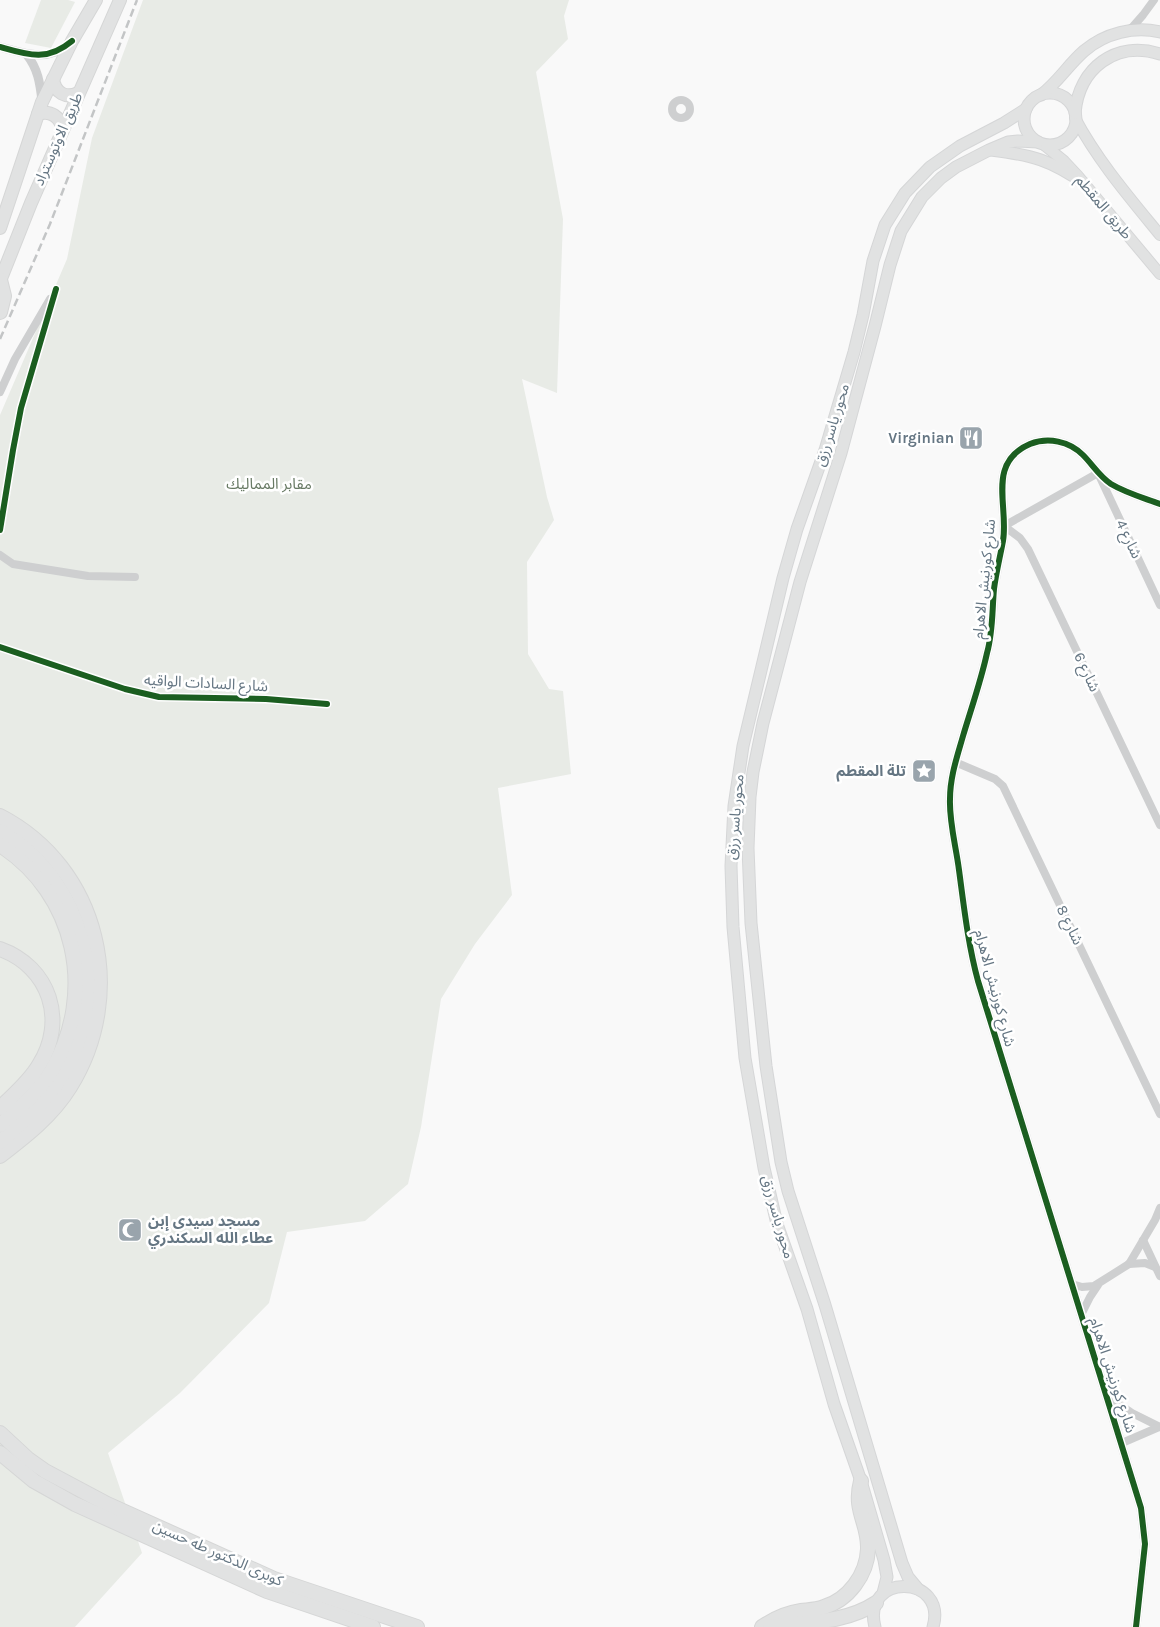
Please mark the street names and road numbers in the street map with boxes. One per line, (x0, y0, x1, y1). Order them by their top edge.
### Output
street label: طريق الاوتوستراد (29, 90, 87, 189)
street label: طريق المقطم (1070, 171, 1136, 244)
street label: محور ياسر رزق (811, 381, 853, 469)
street label: شارع 4 (1109, 517, 1146, 563)
street label: شارع كورنيش الاهرام (969, 518, 1002, 640)
street label: شارع 6 (1067, 649, 1104, 696)
street label: شارع السادات الواقيه (143, 671, 269, 698)
street label: محور ياسر رزق (722, 773, 748, 861)
street label: شارع 8 (1050, 902, 1087, 949)
street label: شارع كورنيش الاهرام (968, 927, 1019, 1050)
street label: محور ياسر رزق (758, 1173, 798, 1261)
street label: شارع كورنيش الاهرام (1083, 1315, 1140, 1436)
street label: كوبرى الدكتور طه حسين (150, 1516, 287, 1590)

